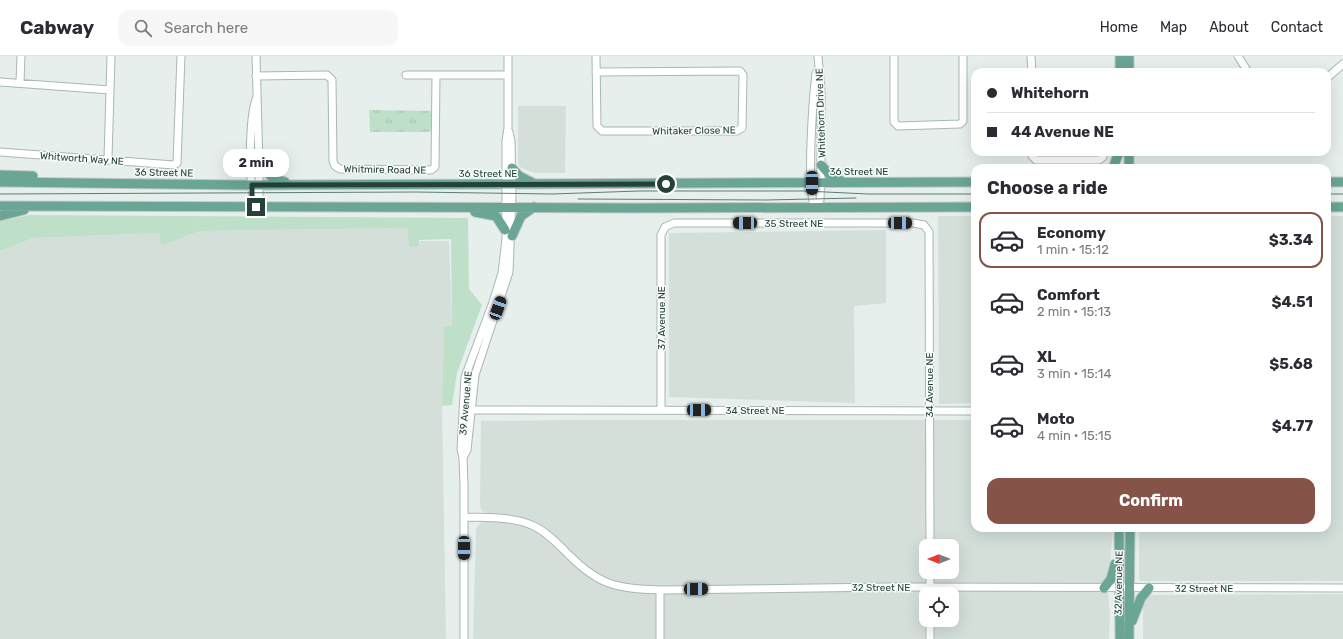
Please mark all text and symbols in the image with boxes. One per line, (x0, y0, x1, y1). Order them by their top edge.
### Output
search box (118, 10, 398, 46)
text: Cabway (20, 16, 94, 39)
icon: search (132, 17, 154, 39)
text: Search here (164, 19, 248, 37)
text: Home (1100, 19, 1138, 36)
text: Map (1160, 19, 1187, 36)
text: About (1209, 19, 1249, 36)
text: Contact (1271, 19, 1323, 36)
street label: Whitehorn Drive NE (813, 68, 829, 158)
text: Whitehorn (1011, 84, 1089, 102)
text: 44 Avenue NE (1011, 123, 1114, 141)
street label: Whitaker Close NE (652, 124, 736, 138)
callout: 2 min (223, 149, 289, 177)
street label: Whitworth Way NE (40, 150, 124, 168)
text: 2 min (238, 155, 274, 170)
street label: Whitmire Road NE (344, 163, 426, 177)
street label: 36 Street NE (134, 166, 194, 180)
street label: 36 Street NE (830, 166, 888, 178)
street label: 36 Street NE (459, 168, 517, 180)
car (806, 171, 818, 195)
route start (657, 175, 675, 193)
text: Choose a ride (987, 177, 1108, 199)
route end (247, 198, 265, 216)
car (733, 217, 757, 229)
car (888, 217, 912, 229)
street label: 35 Street NE (765, 218, 823, 230)
icon: car (989, 222, 1025, 258)
text: Economy (1037, 224, 1106, 242)
text: $3.34 (1269, 231, 1313, 249)
text: 1 min · 15:12 (1037, 242, 1109, 257)
icon: car (989, 284, 1025, 320)
street label: 37 Avenue NE (656, 286, 668, 350)
text: Comfort (1037, 286, 1100, 304)
text: $4.51 (1272, 293, 1313, 311)
car (488, 295, 508, 321)
text: 2 min · 15:13 (1037, 304, 1111, 319)
icon: car (989, 346, 1025, 382)
text: XL (1037, 348, 1056, 366)
street label: 34 Avenue NE (924, 353, 936, 417)
text: $5.68 (1269, 355, 1313, 373)
text: 3 min · 15:14 (1037, 366, 1112, 381)
street label: 39 Avenue NE (457, 370, 475, 436)
car (687, 404, 711, 416)
street label: 34 Street NE (725, 405, 785, 417)
icon: car (989, 408, 1025, 444)
text: Moto (1037, 410, 1075, 428)
text: $4.77 (1272, 417, 1313, 435)
text: 4 min · 15:15 (1037, 428, 1111, 443)
button: Confirm (987, 478, 1315, 524)
car (458, 536, 470, 560)
north arrow (919, 539, 959, 579)
map controls (919, 539, 959, 627)
street label: 32 Avenue NE (1112, 551, 1126, 615)
street label: 32 Street NE (852, 582, 910, 594)
car (684, 583, 708, 595)
street label: 32 Street NE (1175, 583, 1233, 595)
button: locate (919, 587, 959, 627)

